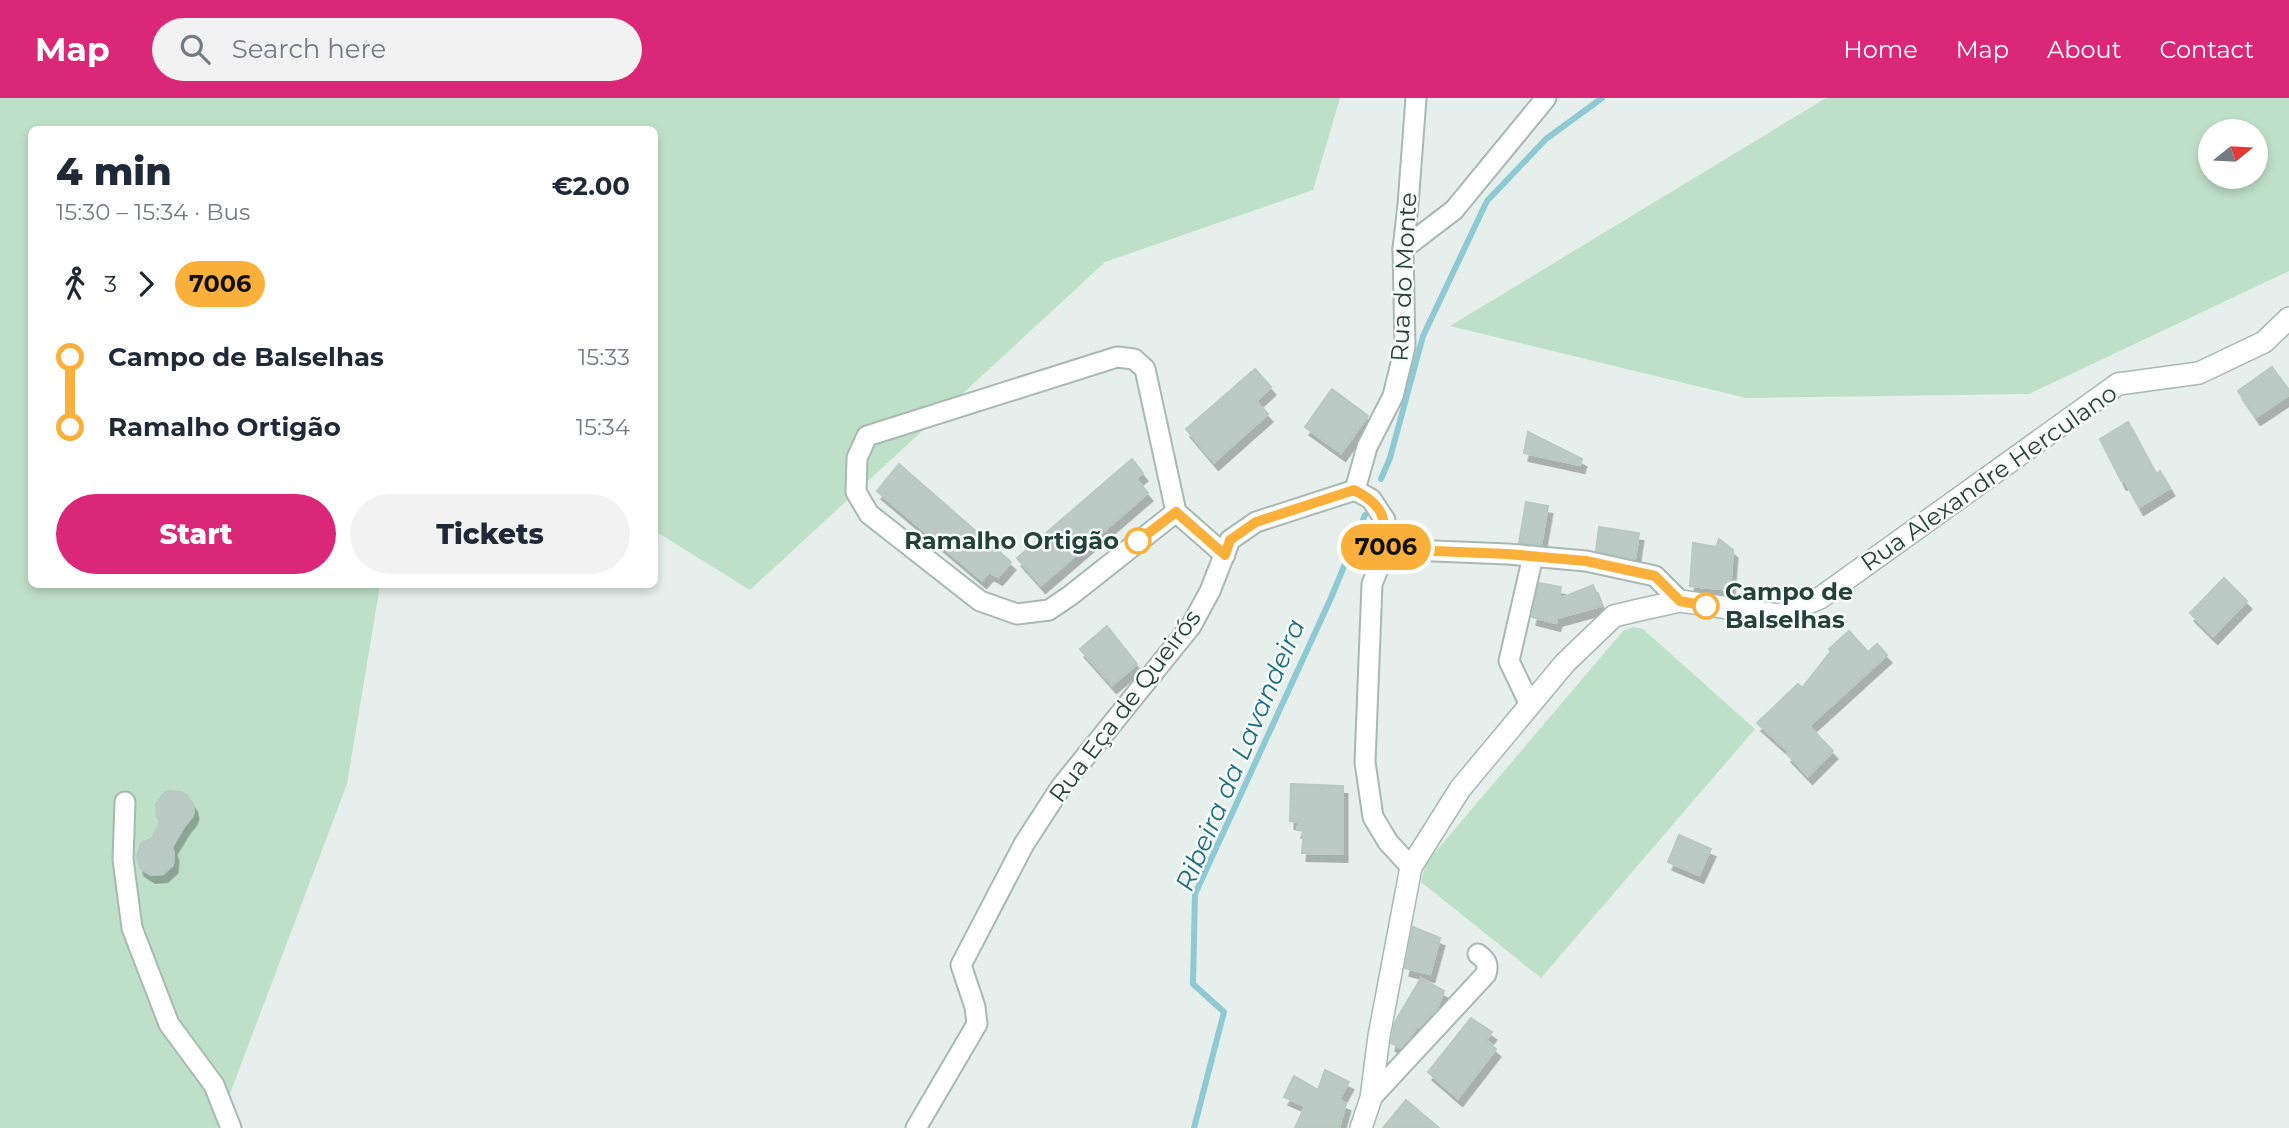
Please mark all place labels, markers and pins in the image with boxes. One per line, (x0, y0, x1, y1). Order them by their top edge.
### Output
place label: Ramalho Ortigão (904, 526, 1119, 555)
marker: Ramalho Ortigão (1125, 528, 1151, 554)
place label: Campo de Balselhas (1725, 577, 1853, 634)
marker: Campo de Balselhas (1693, 593, 1719, 619)

